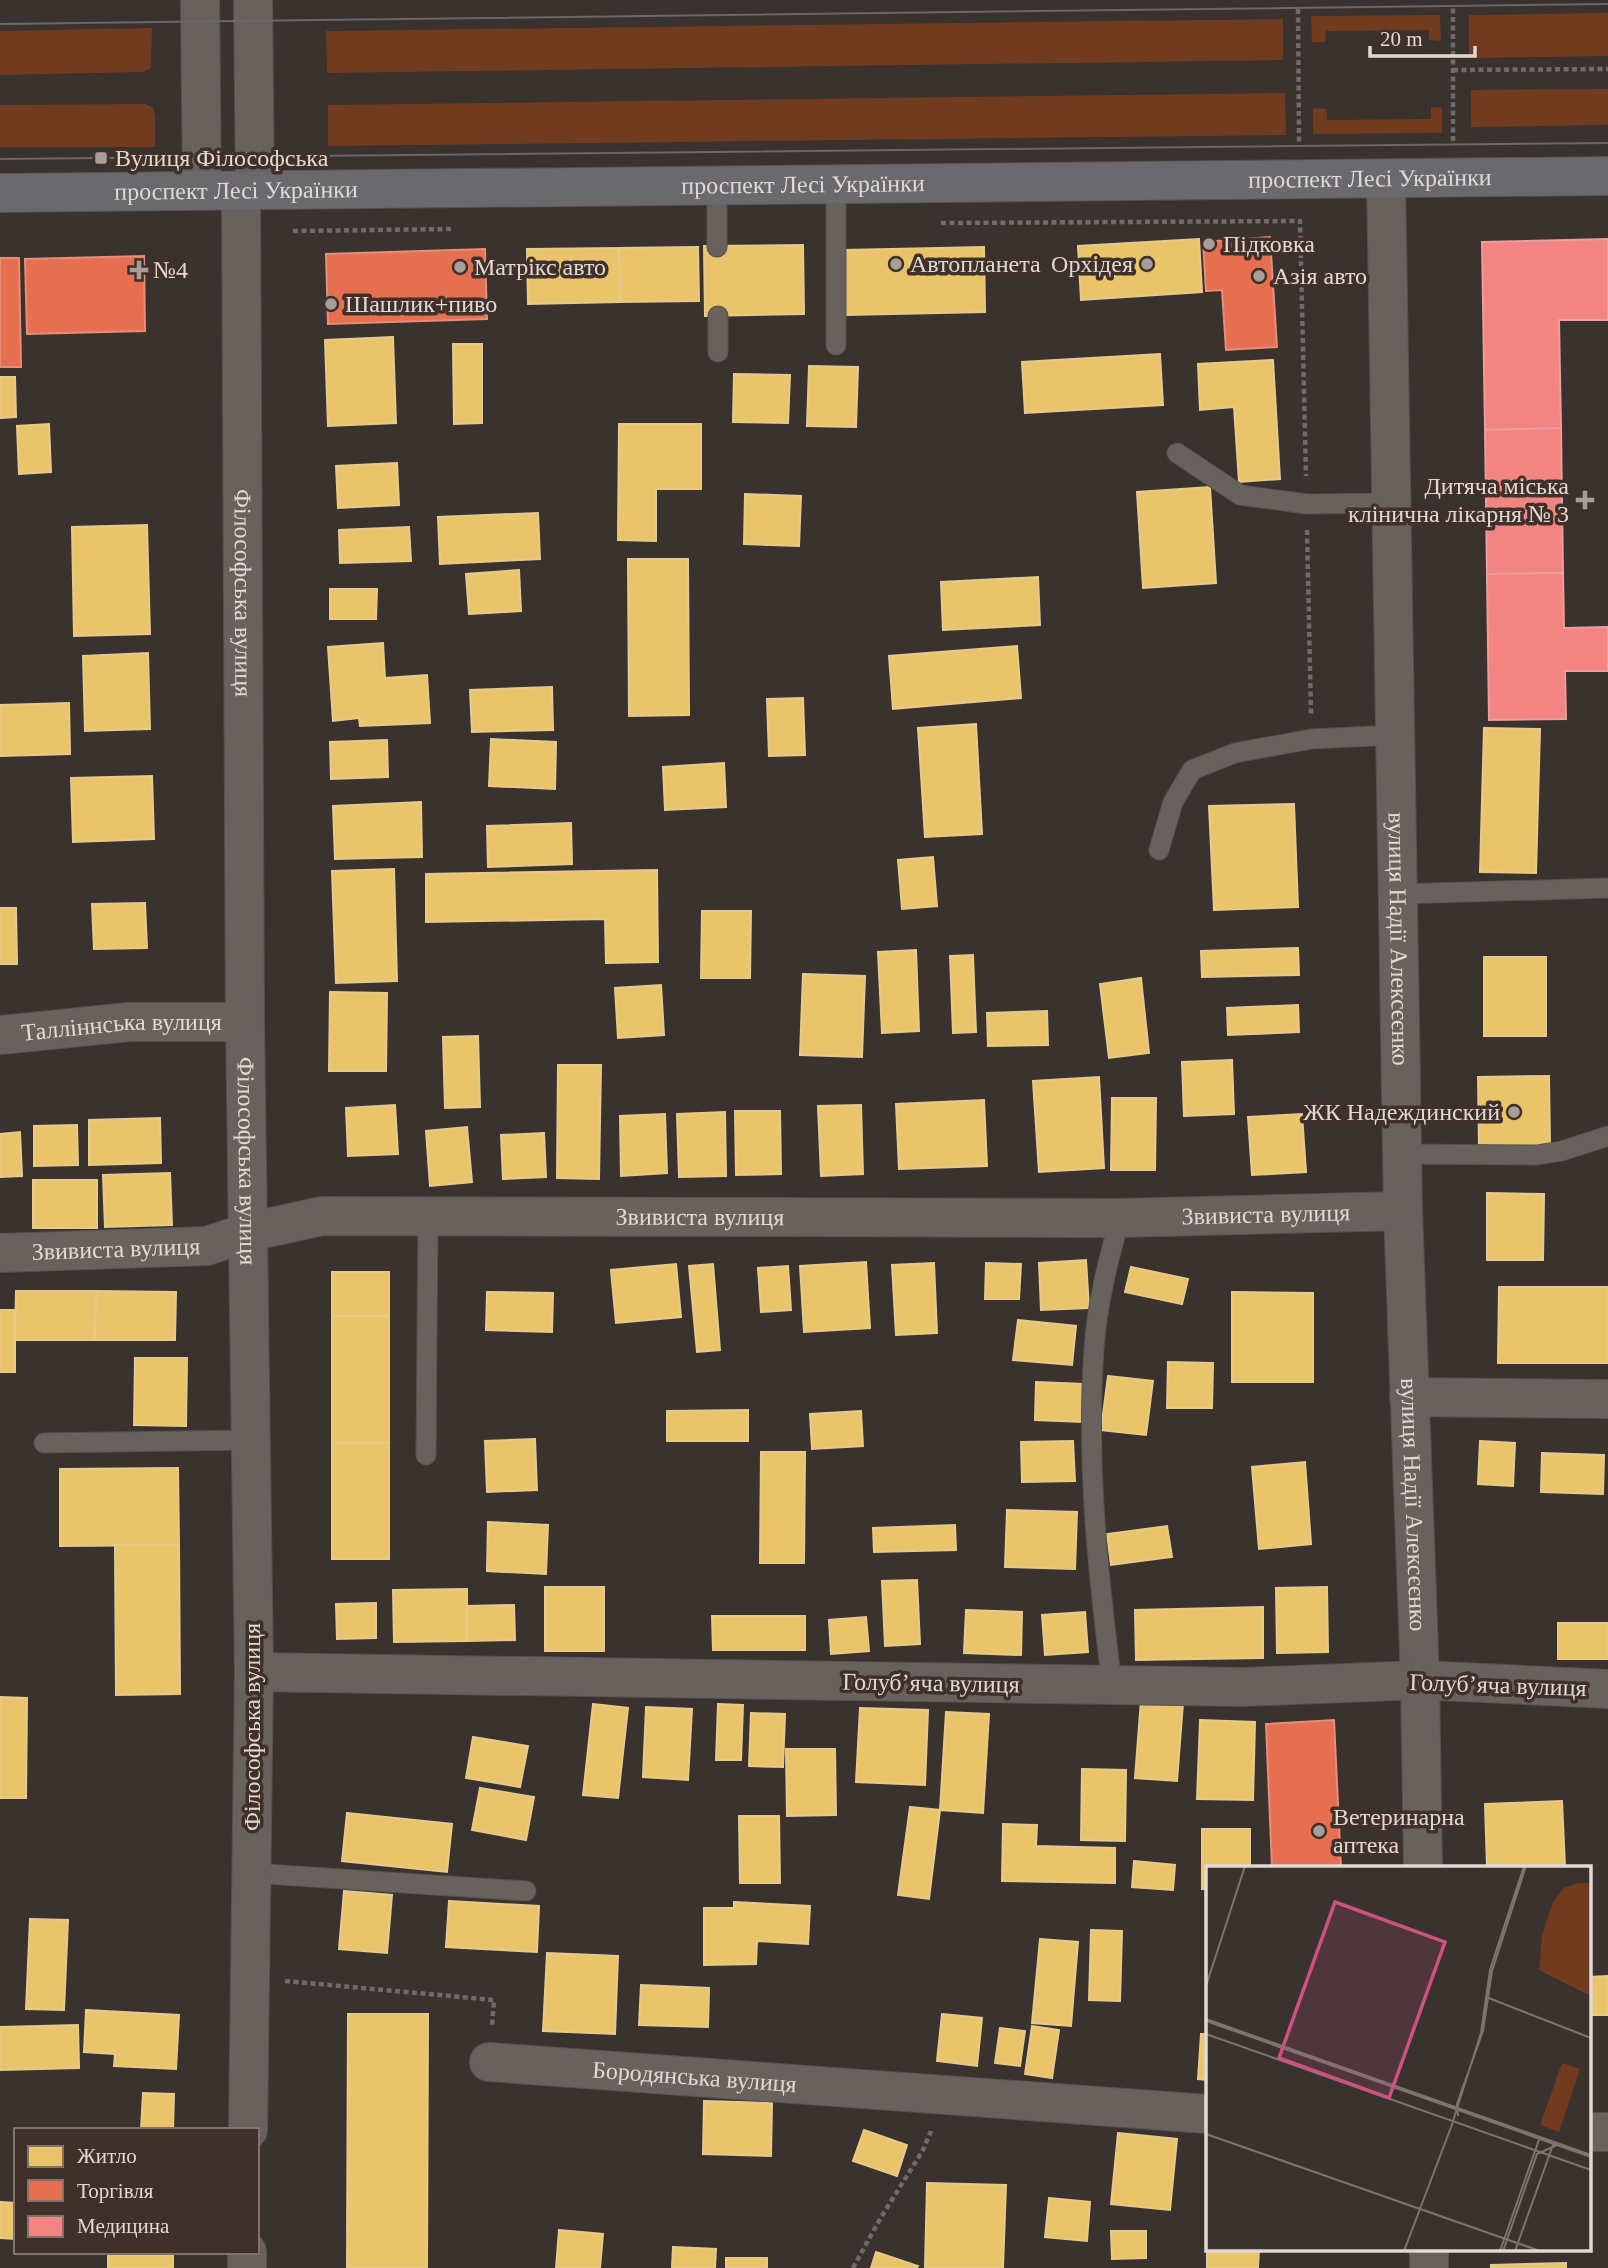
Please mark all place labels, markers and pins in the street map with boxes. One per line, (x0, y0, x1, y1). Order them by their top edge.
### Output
place label: Вулиця Філософська (115, 145, 329, 171)
marker: Вулиця Філософська (93, 150, 109, 166)
place label: Підковка (1223, 231, 1315, 257)
marker: Підковка (1201, 236, 1217, 252)
place label: Автопланета (910, 251, 1041, 277)
place label: Орхідея (1051, 251, 1133, 277)
place label: Матрікс авто (474, 254, 606, 280)
marker: Автопланета (888, 256, 904, 272)
marker: Орхідея (1139, 256, 1155, 272)
place label: №4 (153, 257, 188, 283)
marker: Матрікс авто (452, 259, 468, 275)
marker: №4 (131, 262, 147, 278)
place label: Азія авто (1273, 263, 1367, 289)
marker: Азія авто (1251, 268, 1267, 284)
place label: Шашлик+пиво (345, 291, 497, 317)
marker: Шашлик+пиво (323, 296, 339, 312)
place label: Дитяча міська клінична лікарня № 3 (1348, 473, 1569, 527)
marker: Дитяча міська клінична лікарня № 3 (1575, 490, 1595, 510)
place label: ЖК Надеждинский (1303, 1099, 1500, 1125)
marker: ЖК Надеждинский (1506, 1104, 1522, 1120)
place label: Ветеринарна аптека (1333, 1804, 1465, 1858)
marker: Ветеринарна аптека (1311, 1823, 1327, 1839)

